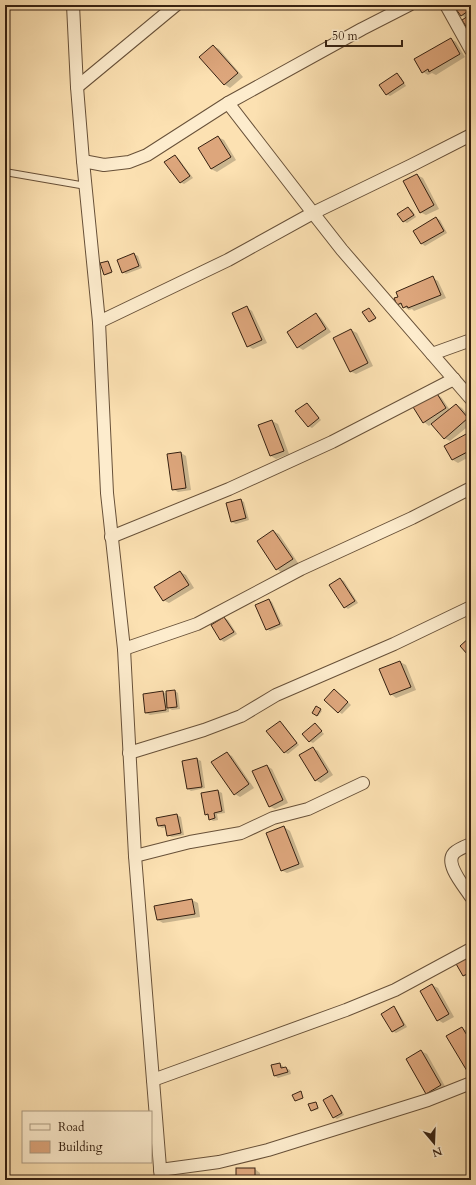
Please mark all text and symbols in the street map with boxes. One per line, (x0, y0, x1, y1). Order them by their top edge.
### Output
scale bar (326, 22, 402, 48)
text: 50 m (332, 28, 359, 44)
legend (22, 1111, 152, 1163)
text: Road (58, 1119, 85, 1135)
north arrow (414, 1123, 454, 1163)
text: Building (58, 1139, 103, 1155)
text: N (430, 1143, 444, 1161)

